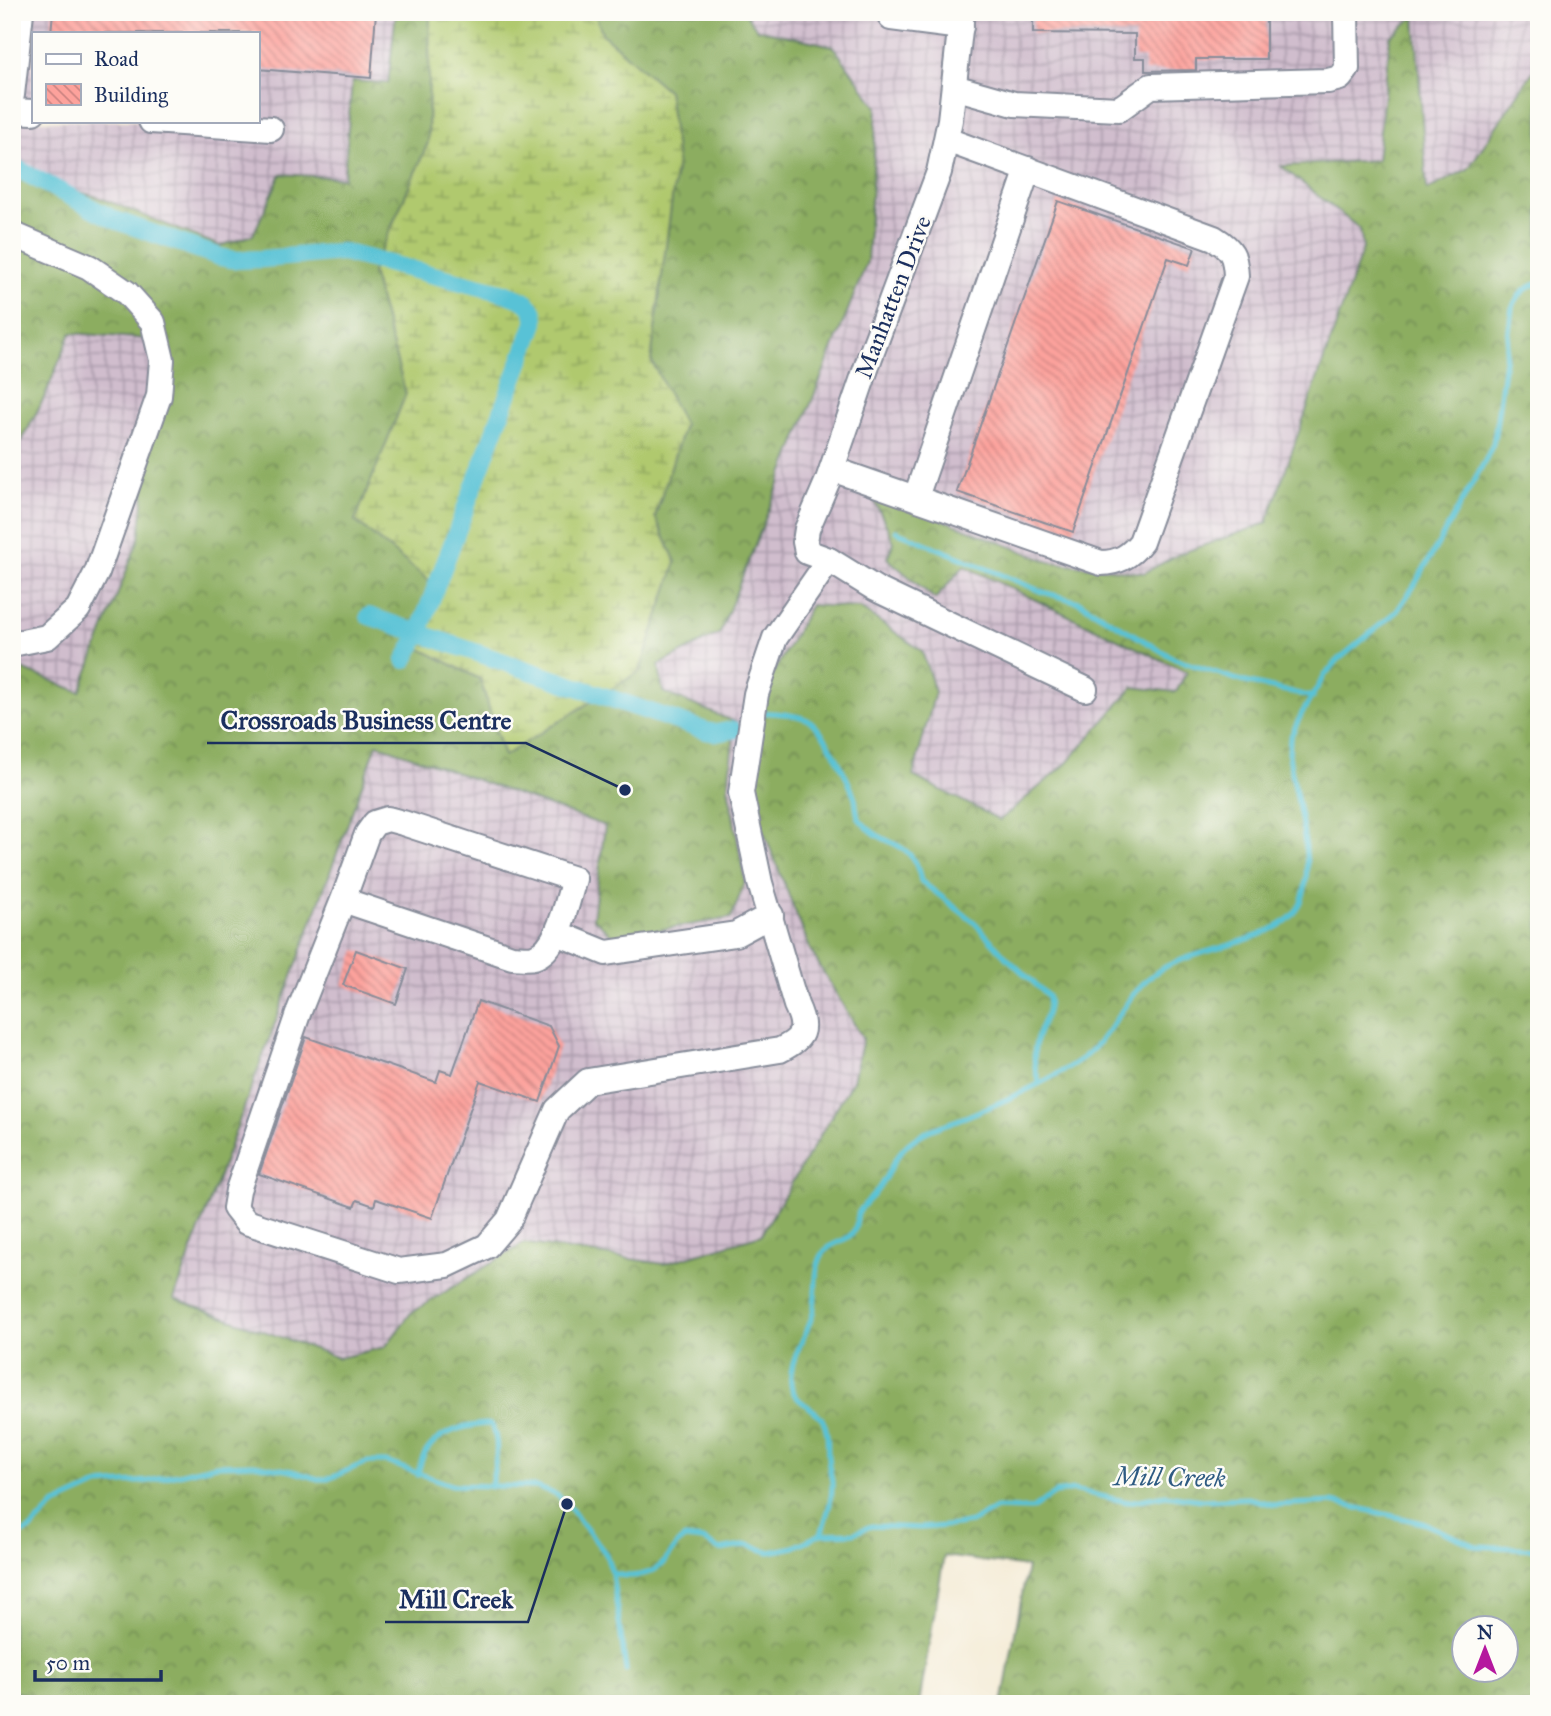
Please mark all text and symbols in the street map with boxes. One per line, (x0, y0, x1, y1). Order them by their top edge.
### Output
legend (32, 32, 259, 122)
text: Road (94, 46, 139, 72)
text: Building (94, 82, 168, 108)
street label: Manhatten Drive (848, 211, 938, 383)
callout: Crossroads Business Centre (207, 696, 526, 743)
text: Crossroads Business Centre (221, 704, 512, 736)
water label: Mill Creek (1111, 1460, 1226, 1494)
callout: Mill Creek (385, 1575, 528, 1622)
text: Mill Creek (399, 1583, 514, 1615)
north arrow (1450, 1614, 1520, 1684)
text: N (1477, 1621, 1493, 1644)
scale bar (35, 1639, 161, 1683)
text: 50 m (46, 1650, 91, 1676)

